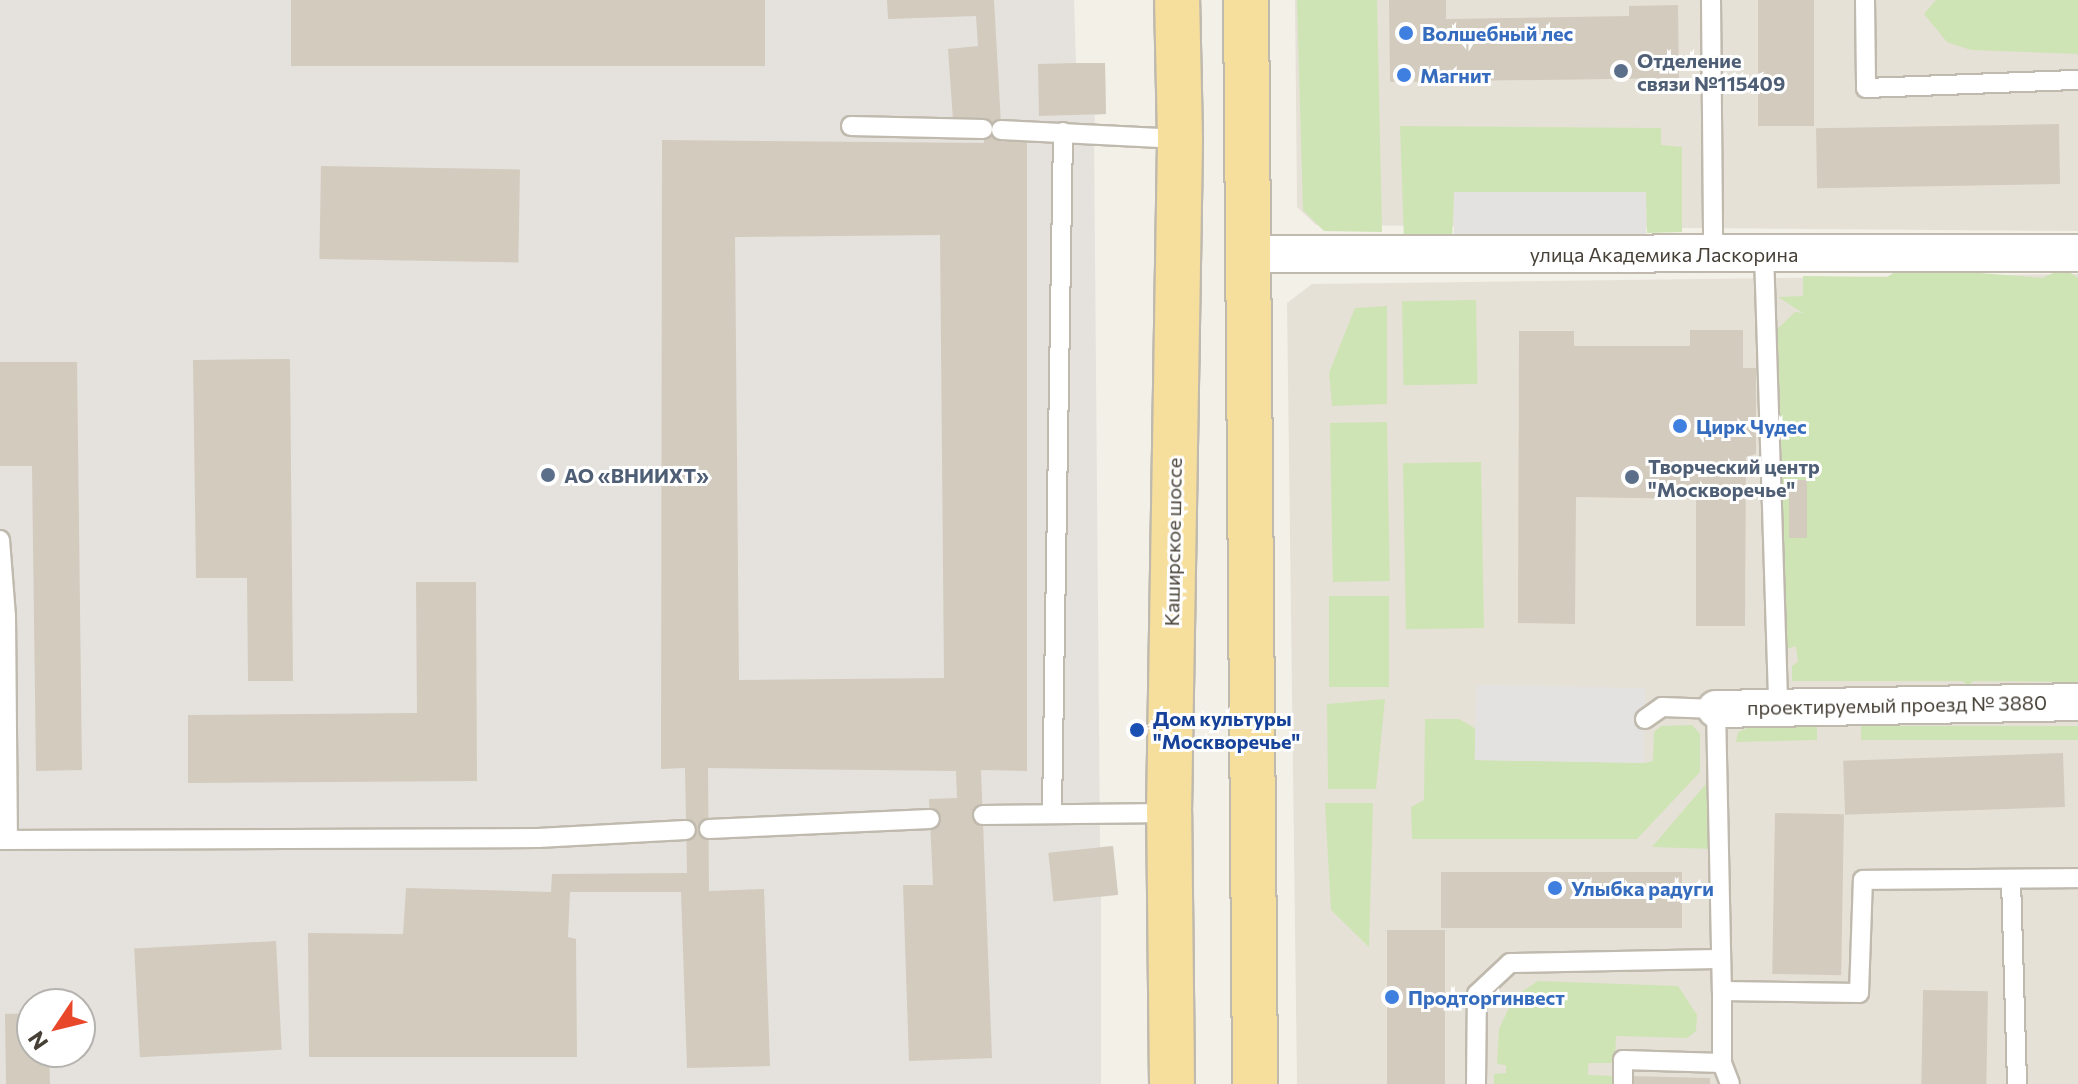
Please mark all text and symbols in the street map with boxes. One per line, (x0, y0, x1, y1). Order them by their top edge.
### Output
place label: Волшебный лес (1422, 21, 1573, 45)
marker: Волшебный лес (1397, 24, 1415, 42)
place label: Отделение связи №115409 (1637, 48, 1785, 95)
marker: Отделение связи №115409 (1612, 62, 1630, 80)
place label: Магнит (1420, 63, 1491, 87)
marker: Магнит (1395, 66, 1413, 84)
street label: улица Академика Ласкорина (1530, 242, 1798, 266)
place label: Цирк Чудес (1696, 414, 1807, 438)
marker: Цирк Чудес (1671, 417, 1689, 435)
place label: Творческий центр "Москворечье" (1648, 454, 1820, 501)
street label: Каширское шоссе (1160, 457, 1186, 627)
place label: АО «ВНИИХТ» (564, 463, 709, 487)
marker: АО «ВНИИХТ» (539, 466, 557, 484)
marker: Творческий центр "Москворечье" (1623, 468, 1641, 486)
street label: проектируемый проезд № 3880 (1747, 690, 2047, 720)
place label: Дом культуры "Москворечье" (1153, 706, 1300, 753)
marker: Дом культуры "Москворечье" (1128, 721, 1146, 739)
place label: Улыбка радуги (1571, 876, 1714, 900)
marker: Улыбка радуги (1546, 879, 1564, 897)
place label: Продторгинвест (1408, 985, 1565, 1009)
north arrow (16, 988, 96, 1068)
marker: Продторгинвест (1383, 988, 1401, 1006)
text: N (22, 1026, 53, 1055)

